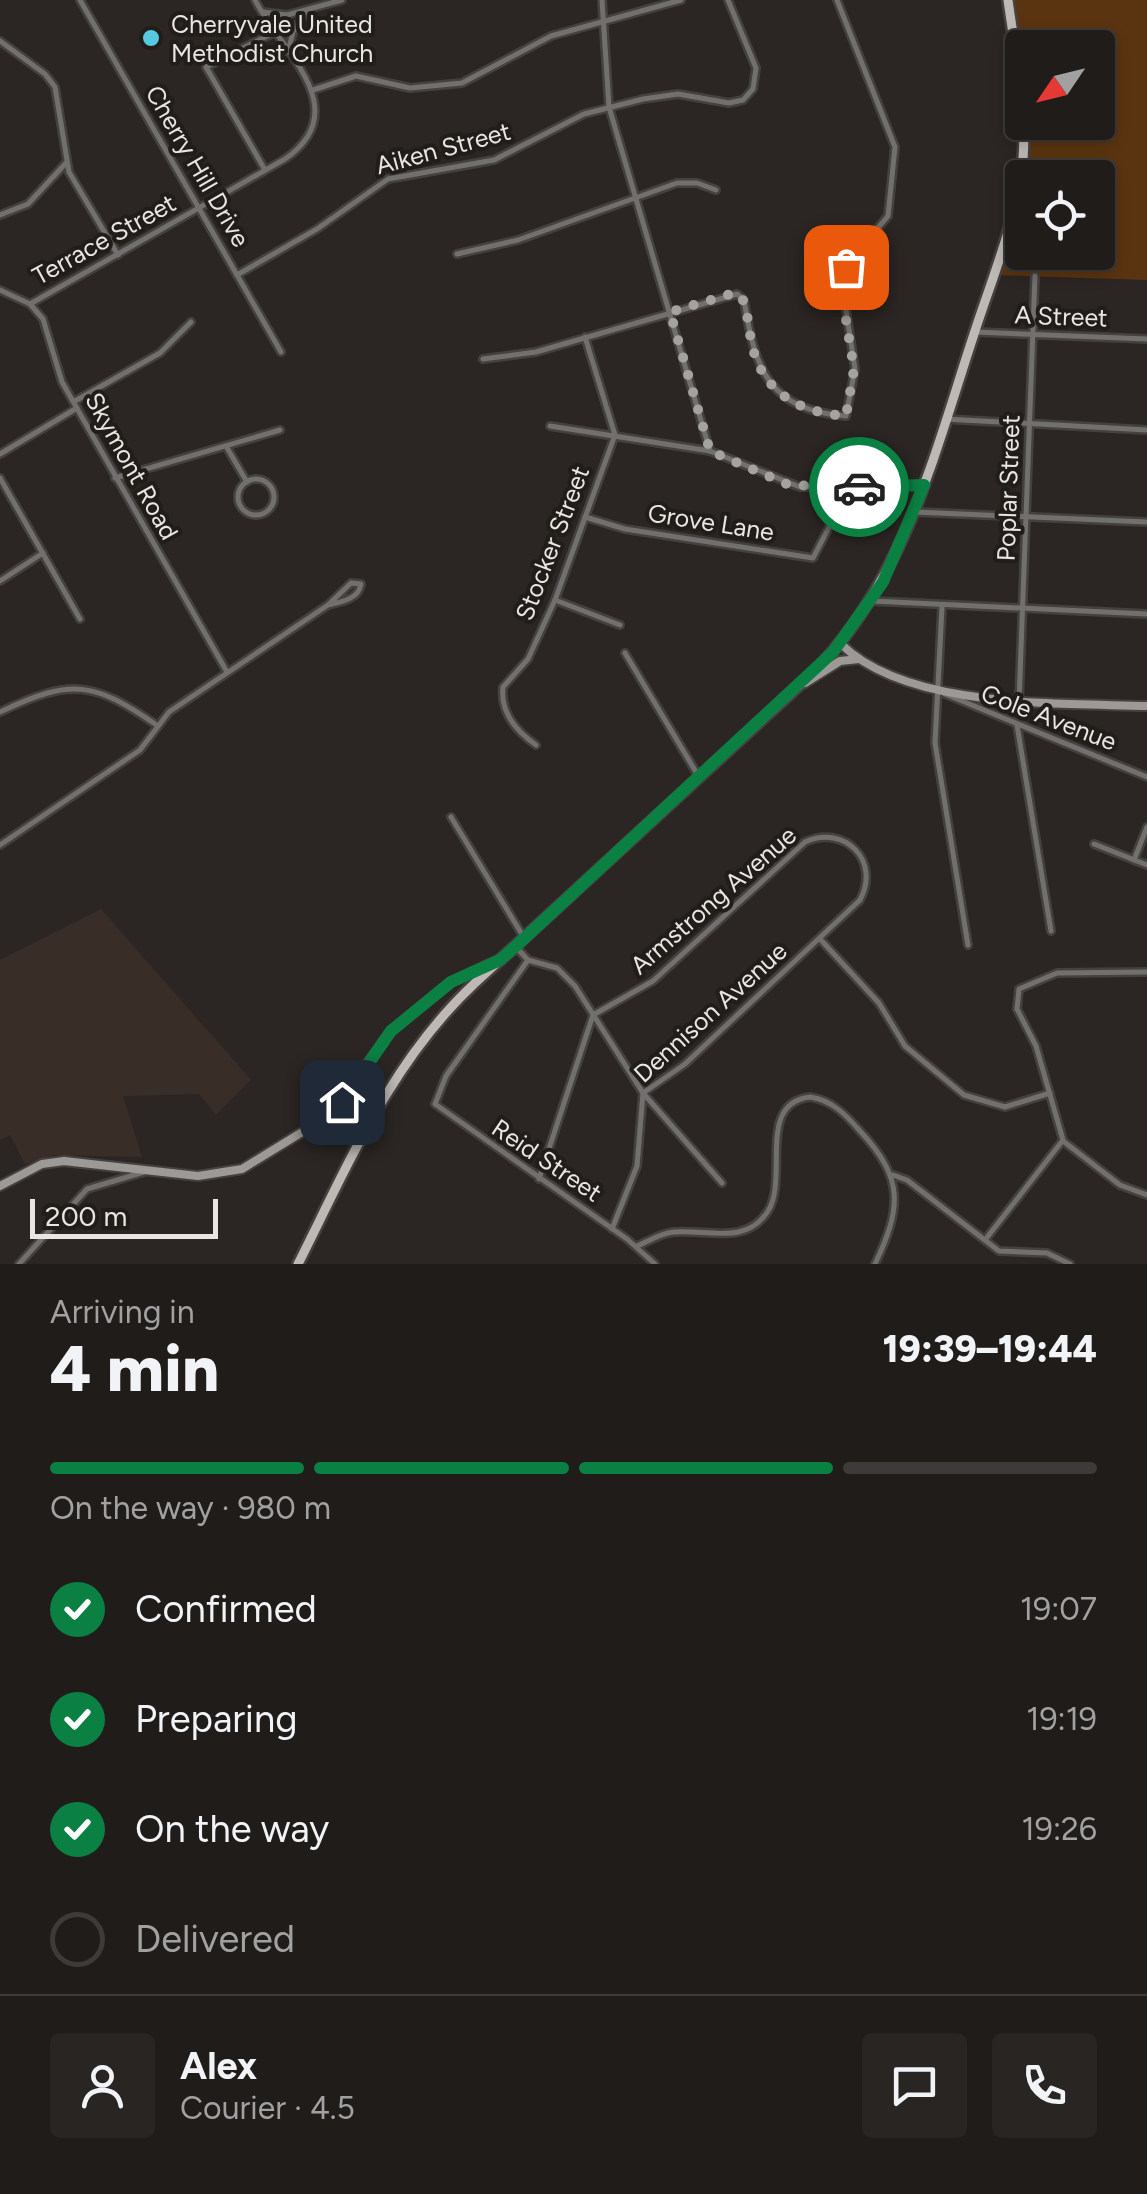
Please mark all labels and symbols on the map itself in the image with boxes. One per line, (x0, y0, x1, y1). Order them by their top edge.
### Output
place label: Cherryvale United Methodist Church (171, 9, 373, 68)
marker: Cherryvale United Methodist Church (140, 27, 162, 49)
north arrow (1005, 30, 1115, 140)
street label: Cherry Hill Drive (140, 80, 256, 252)
street label: Aiken Street (372, 116, 514, 180)
street label: Terrace Street (27, 187, 181, 291)
pin (804, 225, 889, 310)
street label: A Street (1014, 299, 1108, 333)
street label: Skymont Road (79, 387, 185, 545)
street label: Poplar Street (990, 414, 1026, 562)
courier (809, 437, 909, 537)
street label: Stocker Street (509, 462, 595, 624)
street label: Grove Lane (646, 497, 776, 547)
street label: Cole Avenue (977, 677, 1121, 757)
street label: Armstrong Avenue (624, 820, 802, 980)
street label: Dennison Avenue (627, 935, 793, 1089)
pin (300, 1060, 385, 1145)
street label: Reid Street (486, 1112, 608, 1208)
scale bar (30, 1194, 218, 1238)

